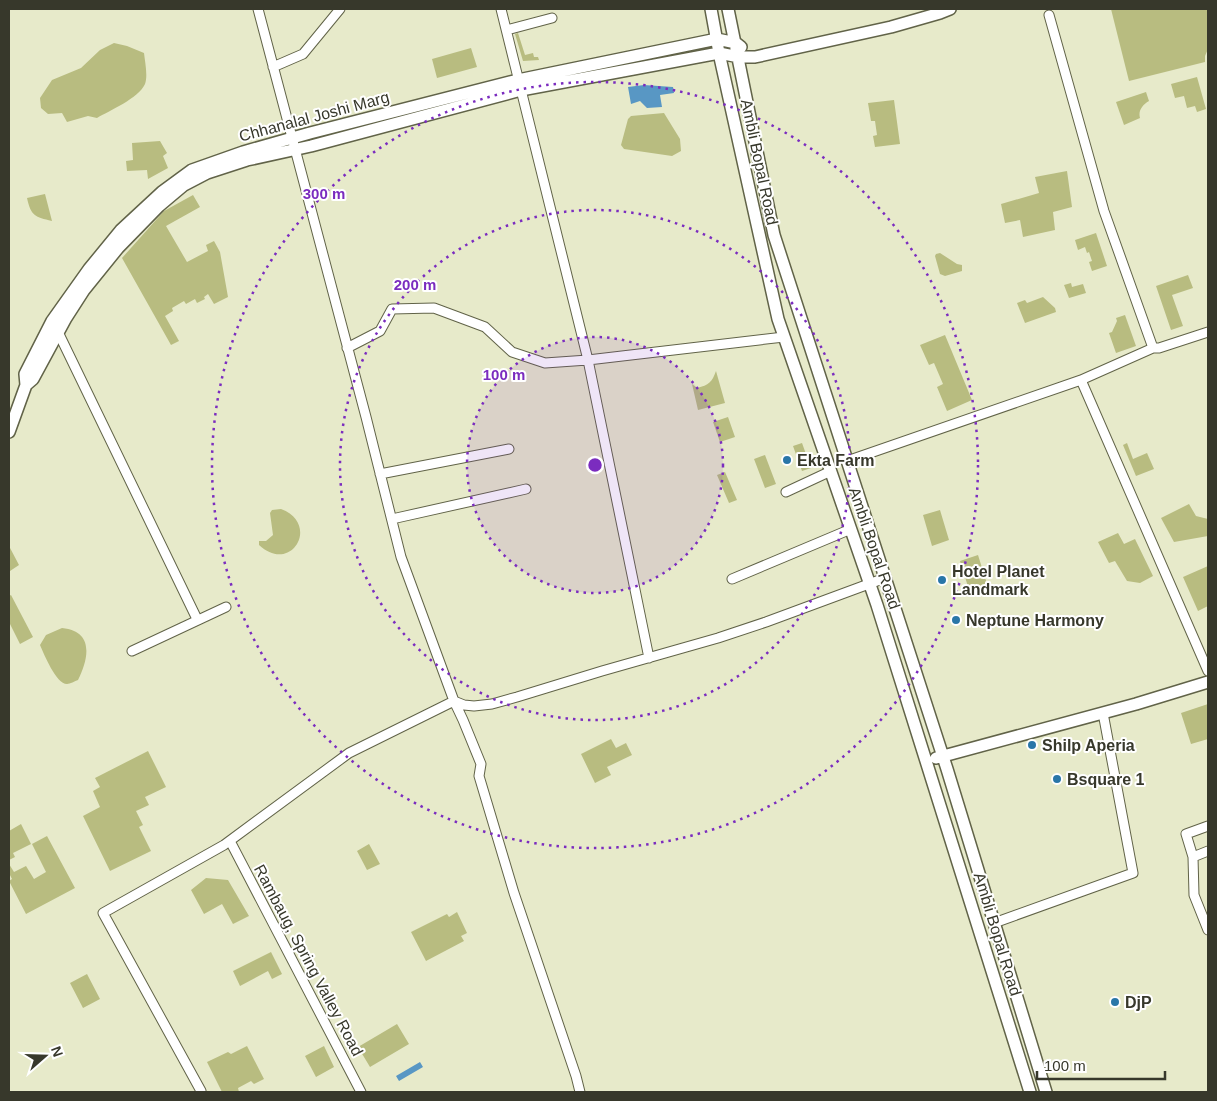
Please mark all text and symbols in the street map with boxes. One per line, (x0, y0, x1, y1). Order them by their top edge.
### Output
street label: Chhanalal Joshi Marg (237, 88, 391, 145)
street label: Ambli Bopal Road (738, 98, 781, 227)
text: 300 m (303, 185, 345, 202)
text: 200 m (394, 276, 436, 293)
text: 100 m (483, 366, 525, 383)
place label: Ekta Farm (797, 452, 874, 469)
marker: Ekta Farm (781, 454, 793, 466)
centre of rings (586, 456, 604, 474)
street label: Ambli Bopal Road (846, 485, 903, 611)
place label: Hotel Planet Landmark (952, 563, 1045, 598)
marker: Hotel Planet Landmark (936, 574, 948, 586)
place label: Neptune Harmony (966, 612, 1104, 629)
marker: Neptune Harmony (950, 614, 962, 626)
place label: Shilp Aperia (1042, 737, 1135, 754)
marker: Shilp Aperia (1026, 739, 1038, 751)
place label: Bsquare 1 (1067, 771, 1144, 788)
marker: Bsquare 1 (1051, 773, 1063, 785)
street label: Rambaug, Spring Valley Road (251, 862, 366, 1059)
street label: Ambli Bopal Road (971, 870, 1024, 998)
place label: DjP (1125, 994, 1152, 1011)
marker: DjP (1109, 996, 1121, 1008)
north arrow (20, 1031, 70, 1081)
text: N (48, 1044, 66, 1059)
scale bar (1037, 1048, 1164, 1080)
text: 100 m (1044, 1057, 1086, 1074)

